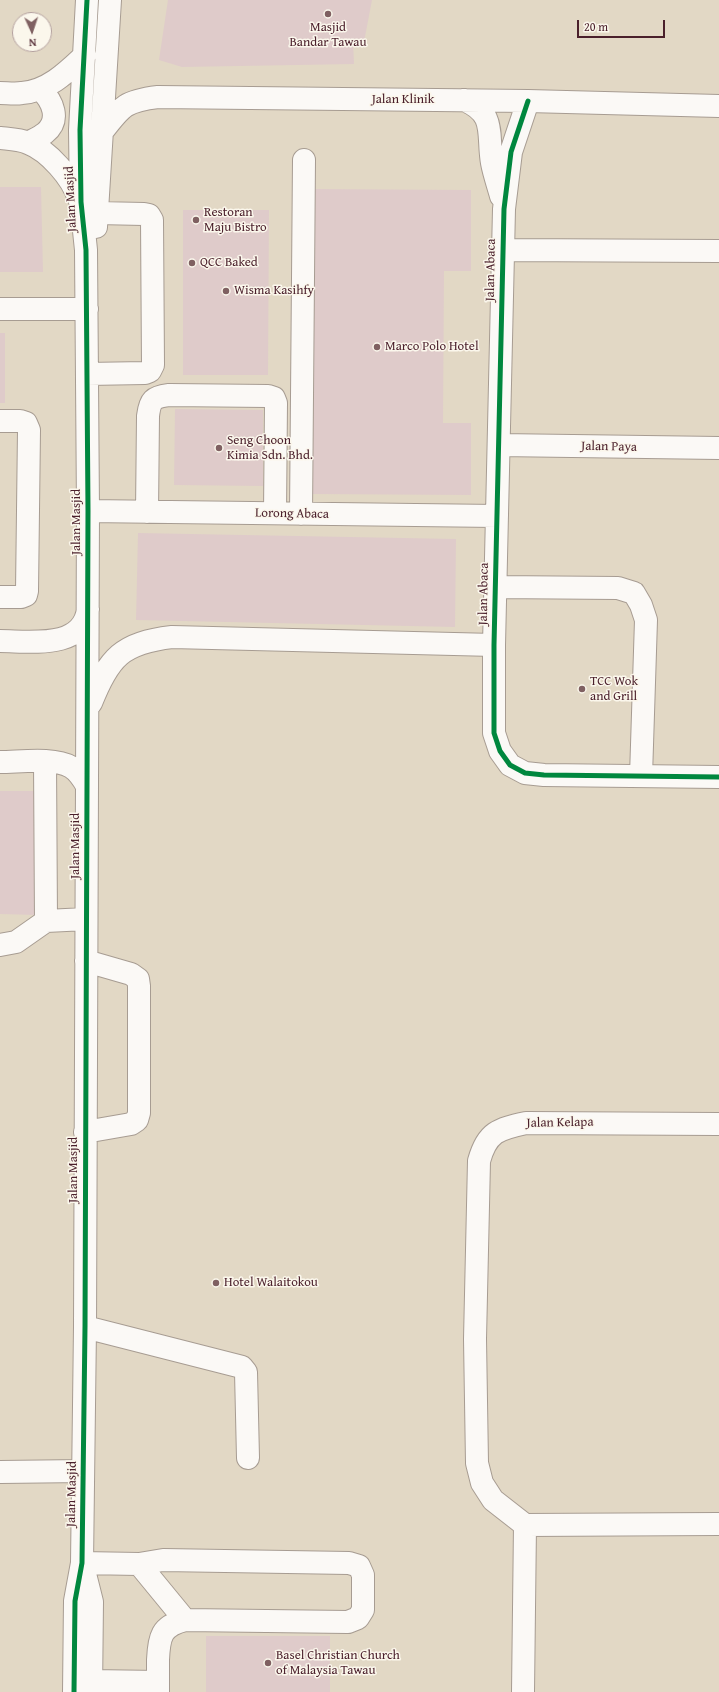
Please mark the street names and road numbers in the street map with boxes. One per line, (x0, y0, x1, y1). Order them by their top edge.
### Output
street label: Jalan Klinik (372, 92, 434, 108)
street label: Jalan Masjid (61, 166, 81, 232)
street label: Jalan Abaca (483, 238, 499, 302)
street label: Jalan Paya (581, 439, 637, 455)
street label: Jalan Masjid (69, 489, 85, 555)
street label: Lorong Abaca (255, 506, 329, 522)
street label: Jalan Abaca (476, 562, 492, 626)
street label: Jalan Masjid (68, 813, 84, 879)
street label: Jalan Kelapa (526, 1115, 594, 1131)
street label: Jalan Masjid (66, 1137, 82, 1203)
street label: Jalan Masjid (64, 1461, 80, 1527)

